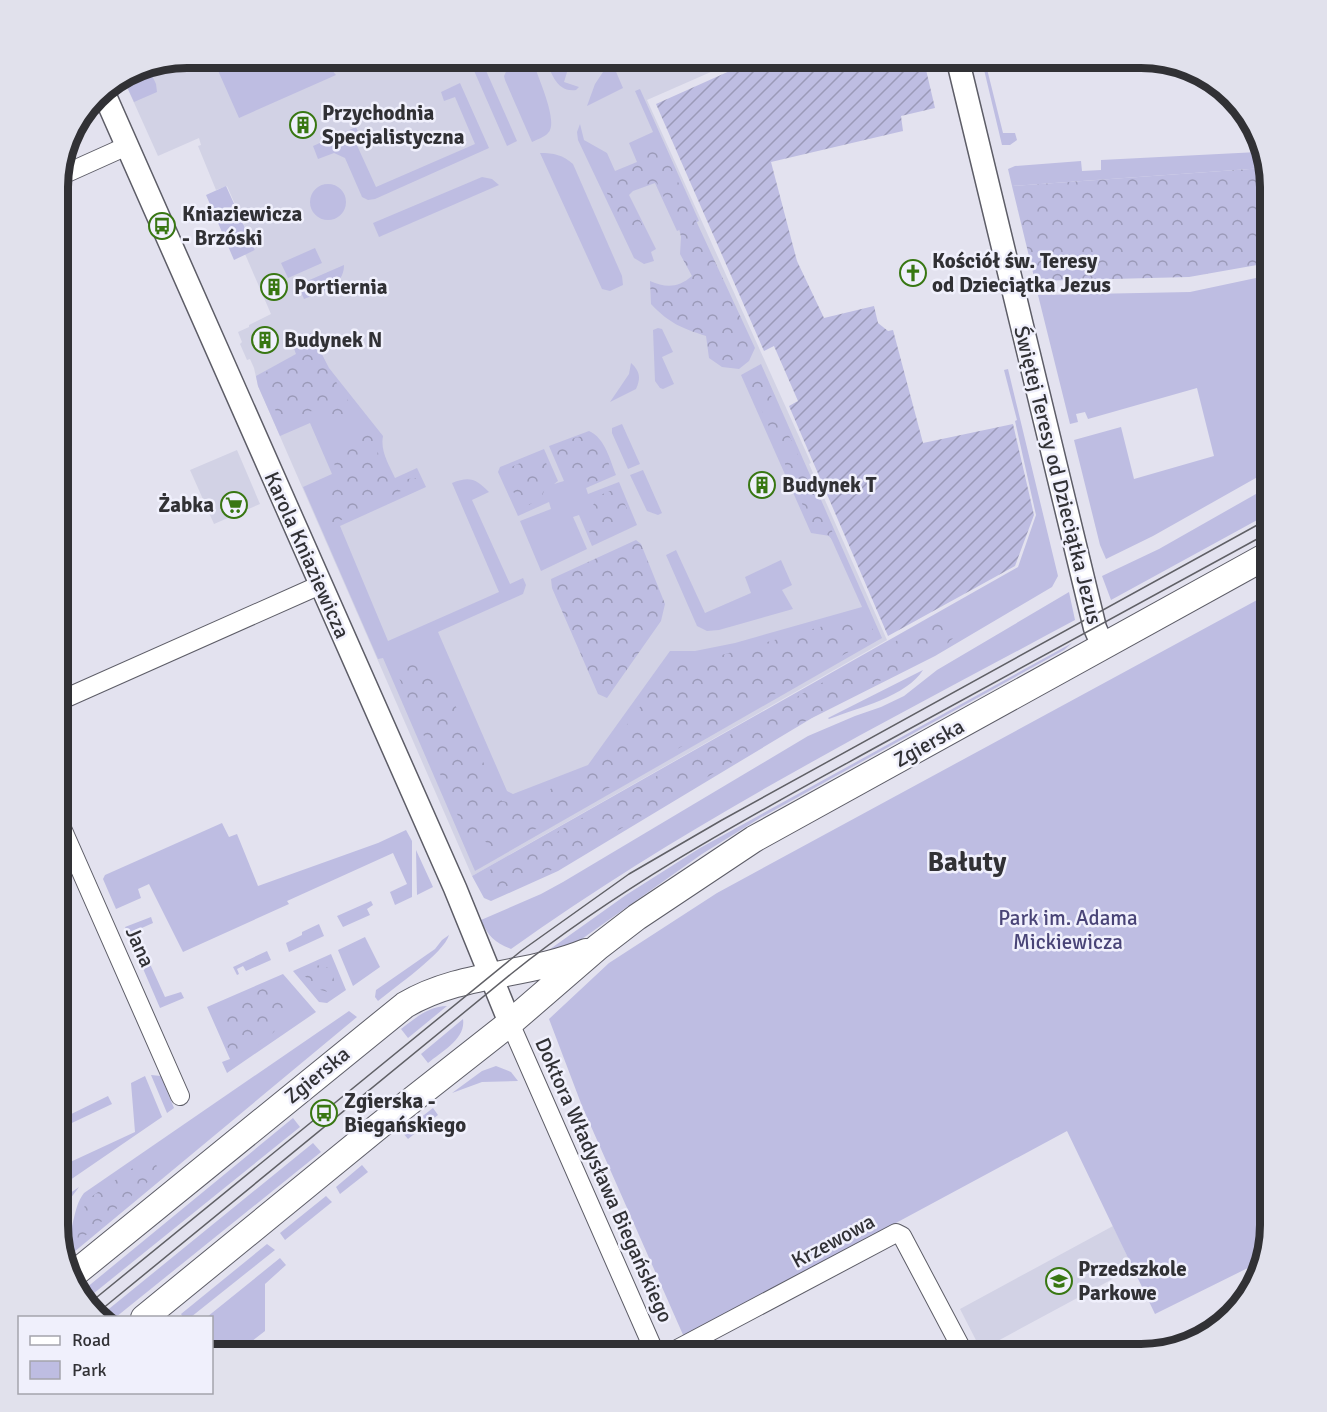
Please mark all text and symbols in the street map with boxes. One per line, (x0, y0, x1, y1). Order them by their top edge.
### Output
place label: Przychodnia Specjalistyczna (322, 100, 465, 150)
building icon: Przychodnia Specjalistyczna (288, 110, 318, 140)
place label: Kniaziewicza - Brzóski (182, 201, 302, 251)
bus stop icon: Kniaziewicza - Brzóski (147, 211, 177, 241)
place label: Kościół św. Teresy od Dzieciątka Jezus (932, 248, 1111, 298)
church icon: Kościół św. Teresy od Dzieciątka Jezus (898, 258, 928, 288)
building icon: Portiernia (259, 272, 289, 302)
place label: Portiernia (294, 274, 388, 300)
street label: Świętej Teresy od Dzieciątka Jezus (1008, 323, 1108, 627)
building icon: Budynek N (250, 325, 280, 355)
place label: Budynek N (284, 327, 382, 353)
street label: Karola Kniaziewicza (259, 468, 355, 642)
building icon: Budynek T (747, 470, 777, 500)
place label: Budynek T (782, 472, 877, 498)
supermarket icon: Żabka (219, 490, 249, 520)
place label: Żabka (158, 492, 214, 518)
street label: Zgierska (889, 713, 969, 773)
district label: Bałuty (928, 846, 1007, 879)
park label: Park im. Adama Mickiewicza (998, 905, 1138, 955)
street label: Jana (120, 923, 160, 971)
street label: Doktora Władysława Biegańskiego (529, 1034, 679, 1326)
street label: Zgierska (279, 1041, 355, 1109)
place label: Zgierska - Biegańskiego (344, 1088, 466, 1138)
bus stop icon: Zgierska - Biegańskiego (309, 1098, 339, 1128)
street label: Krzewowa (787, 1208, 879, 1274)
place label: Przedszkole Parkowe (1078, 1256, 1187, 1306)
school or university icon: Przedszkole Parkowe (1044, 1266, 1074, 1296)
legend (18, 1316, 213, 1394)
text: Road (72, 1329, 111, 1351)
text: Park (72, 1359, 107, 1381)

